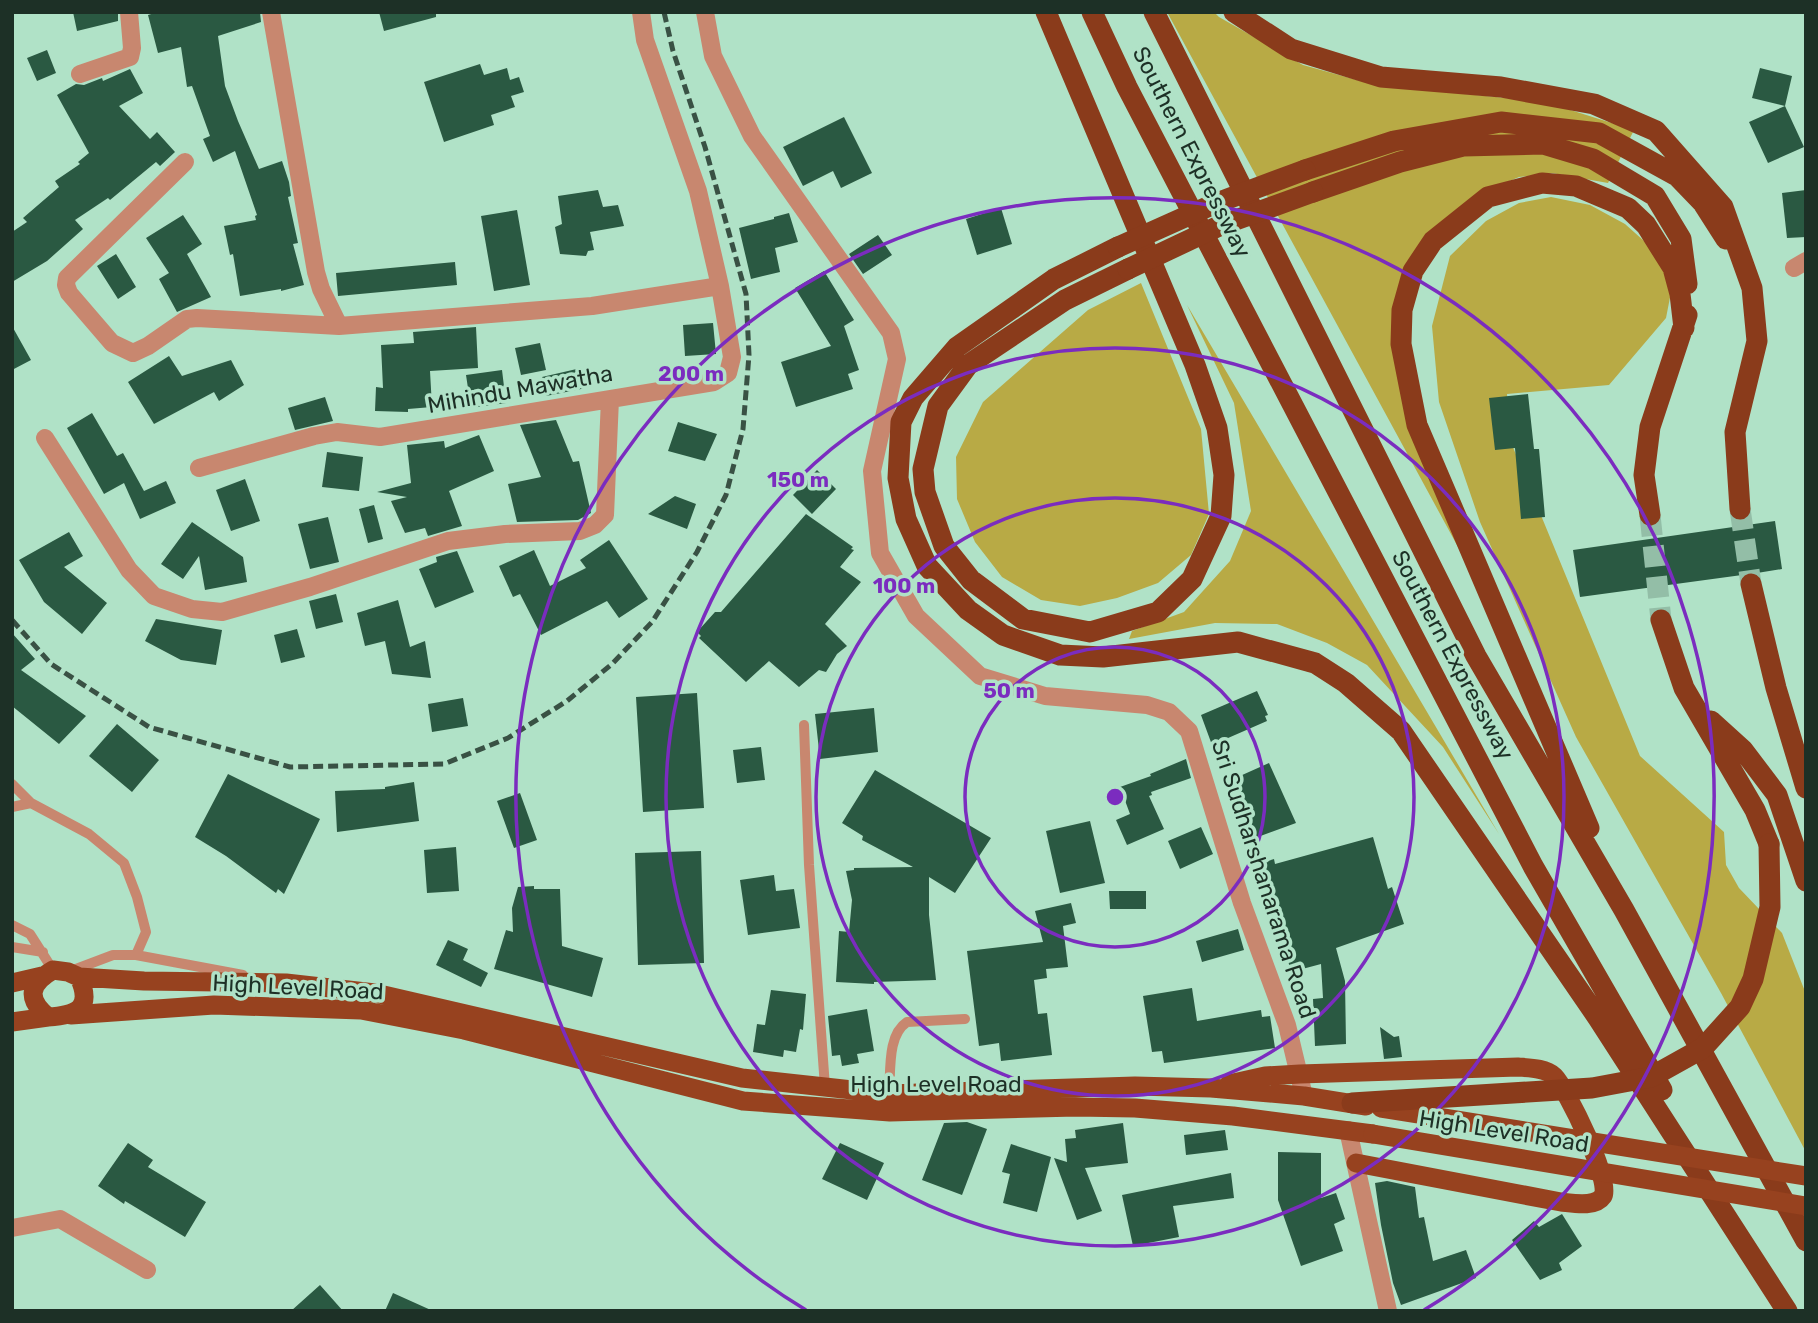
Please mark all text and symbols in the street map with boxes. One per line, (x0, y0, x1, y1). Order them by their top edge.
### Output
street label: Southern Expressway (1127, 42, 1258, 263)
street label: Mihindu Mawatha (425, 359, 615, 419)
text: 200 m (658, 361, 724, 386)
text: 150 m (767, 467, 829, 492)
street label: Southern Expressway (1386, 545, 1520, 765)
text: 100 m (873, 573, 935, 598)
text: 50 m (983, 678, 1035, 703)
street label: Sri Sudharshanarama Road (1206, 736, 1322, 1022)
centre of rings (1103, 785, 1127, 809)
street label: High Level Road (212, 969, 384, 1005)
street label: High Level Road (850, 1070, 1022, 1098)
street label: High Level Road (1417, 1104, 1591, 1158)

